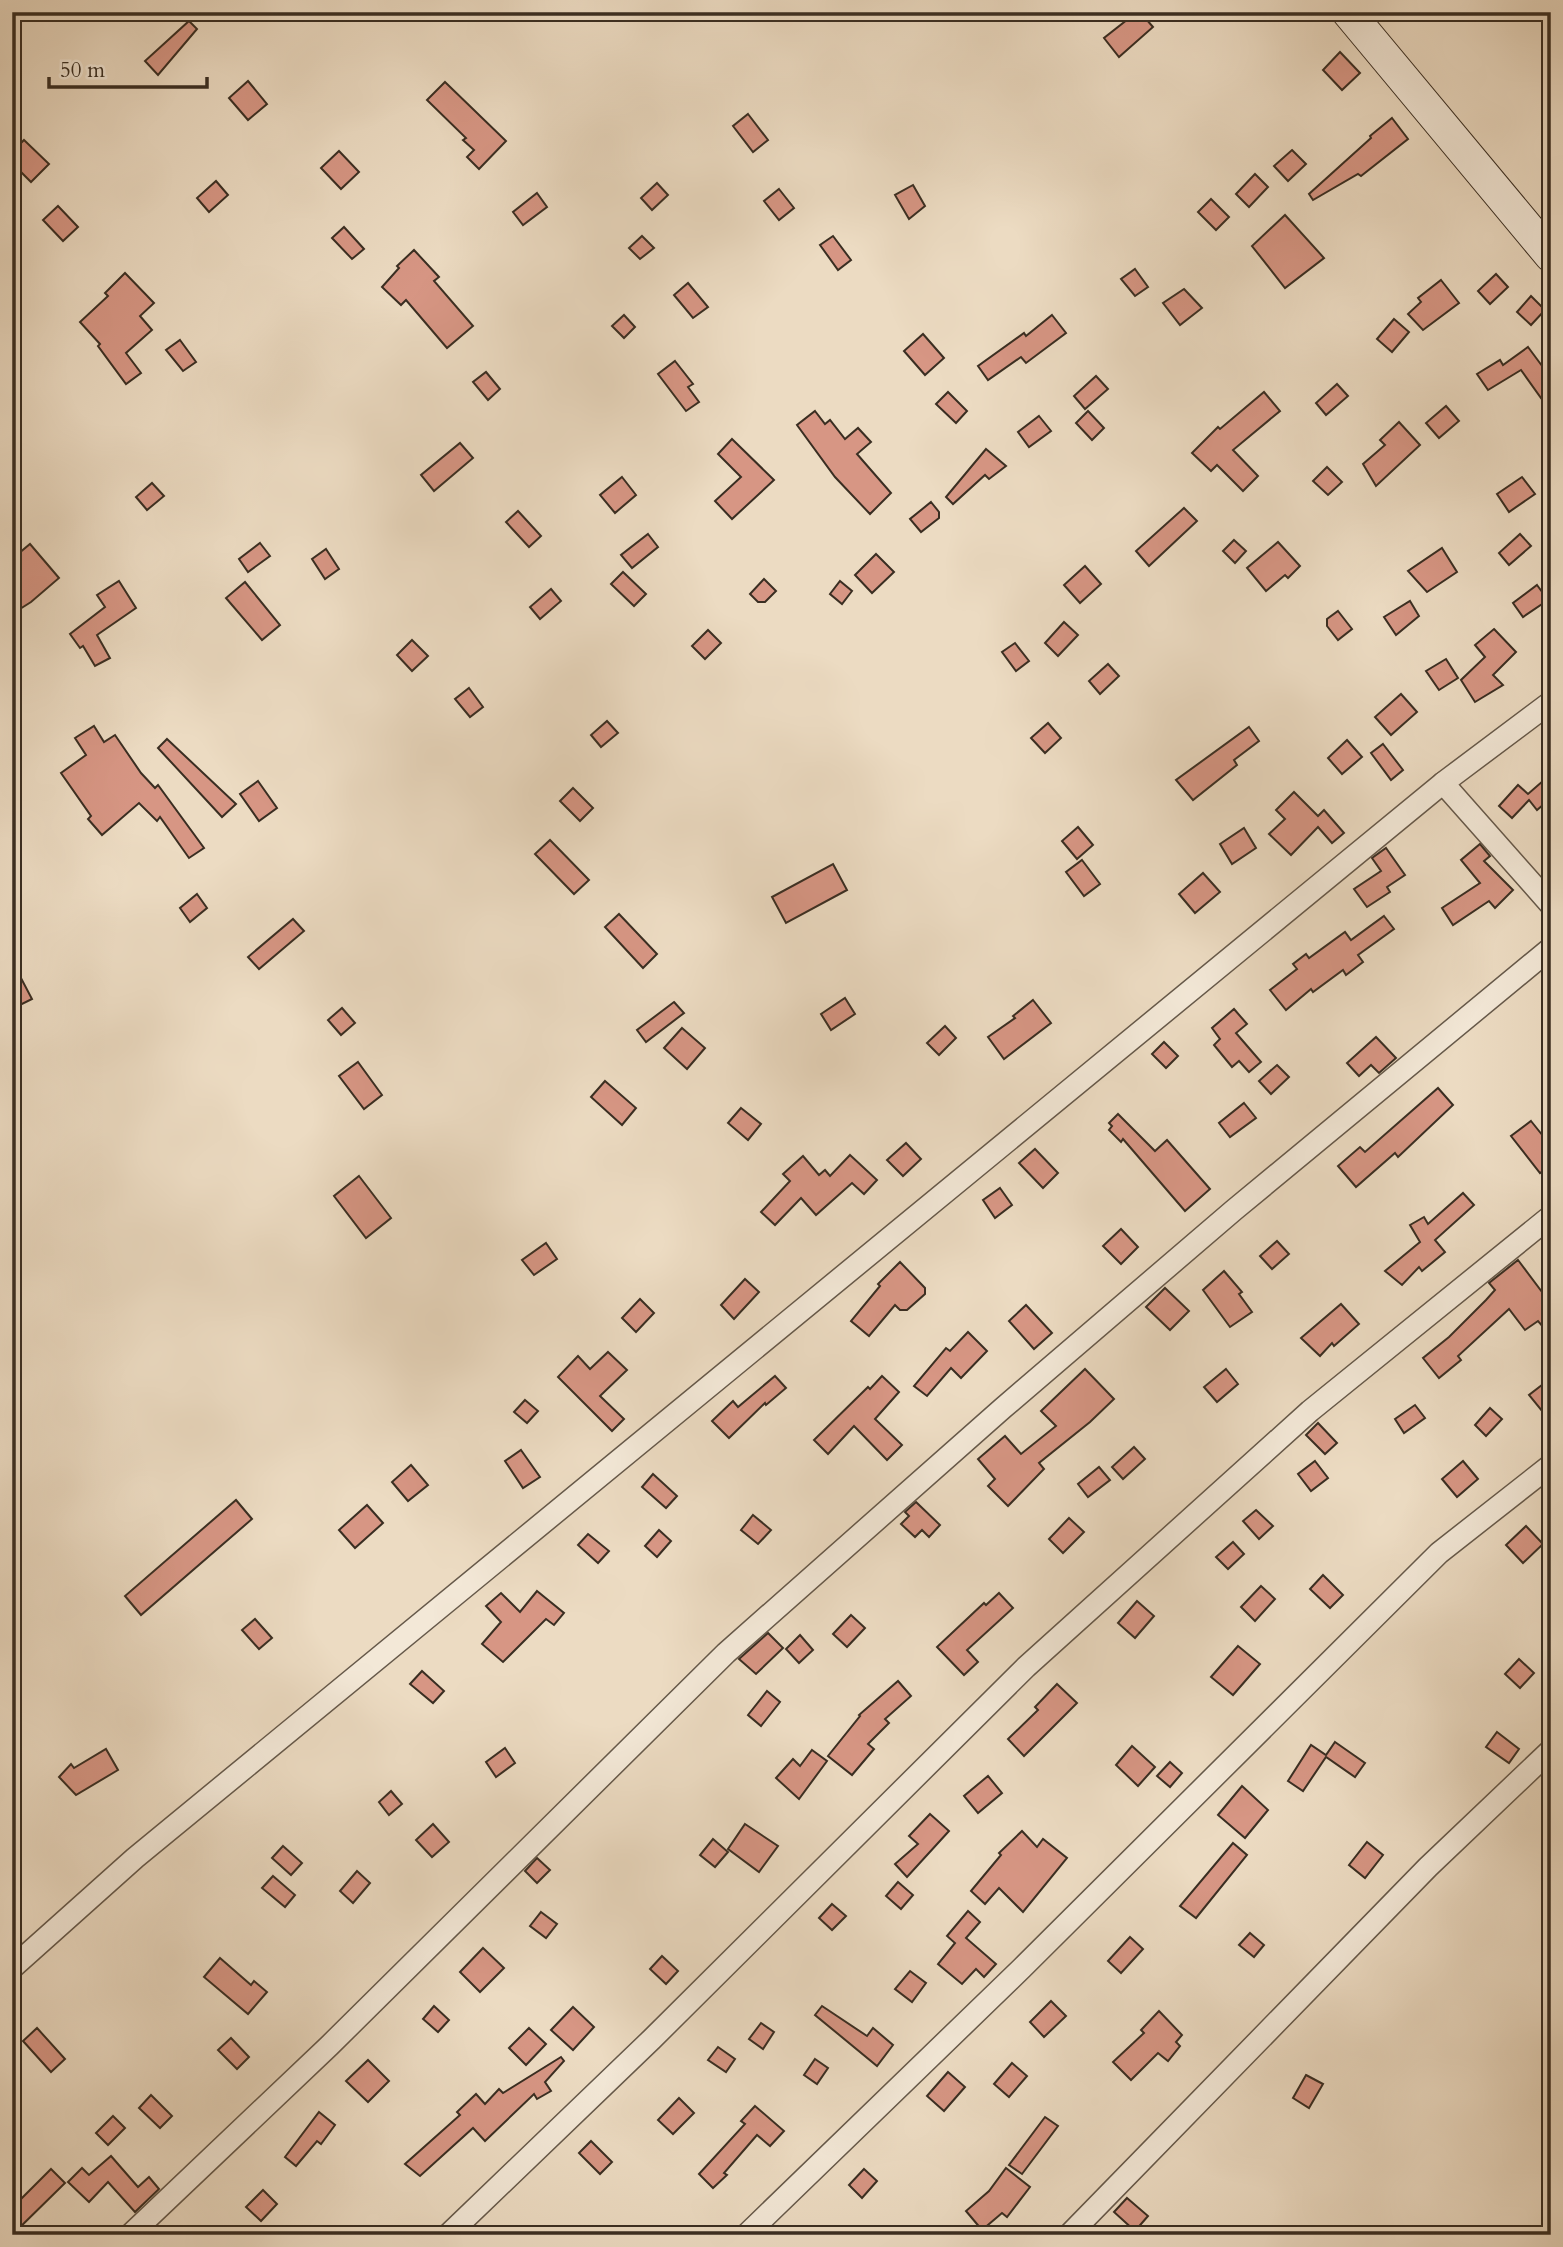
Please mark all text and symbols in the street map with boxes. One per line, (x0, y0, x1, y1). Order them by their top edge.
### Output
scale bar (49, 46, 206, 90)
text: 50 m (60, 56, 105, 85)

